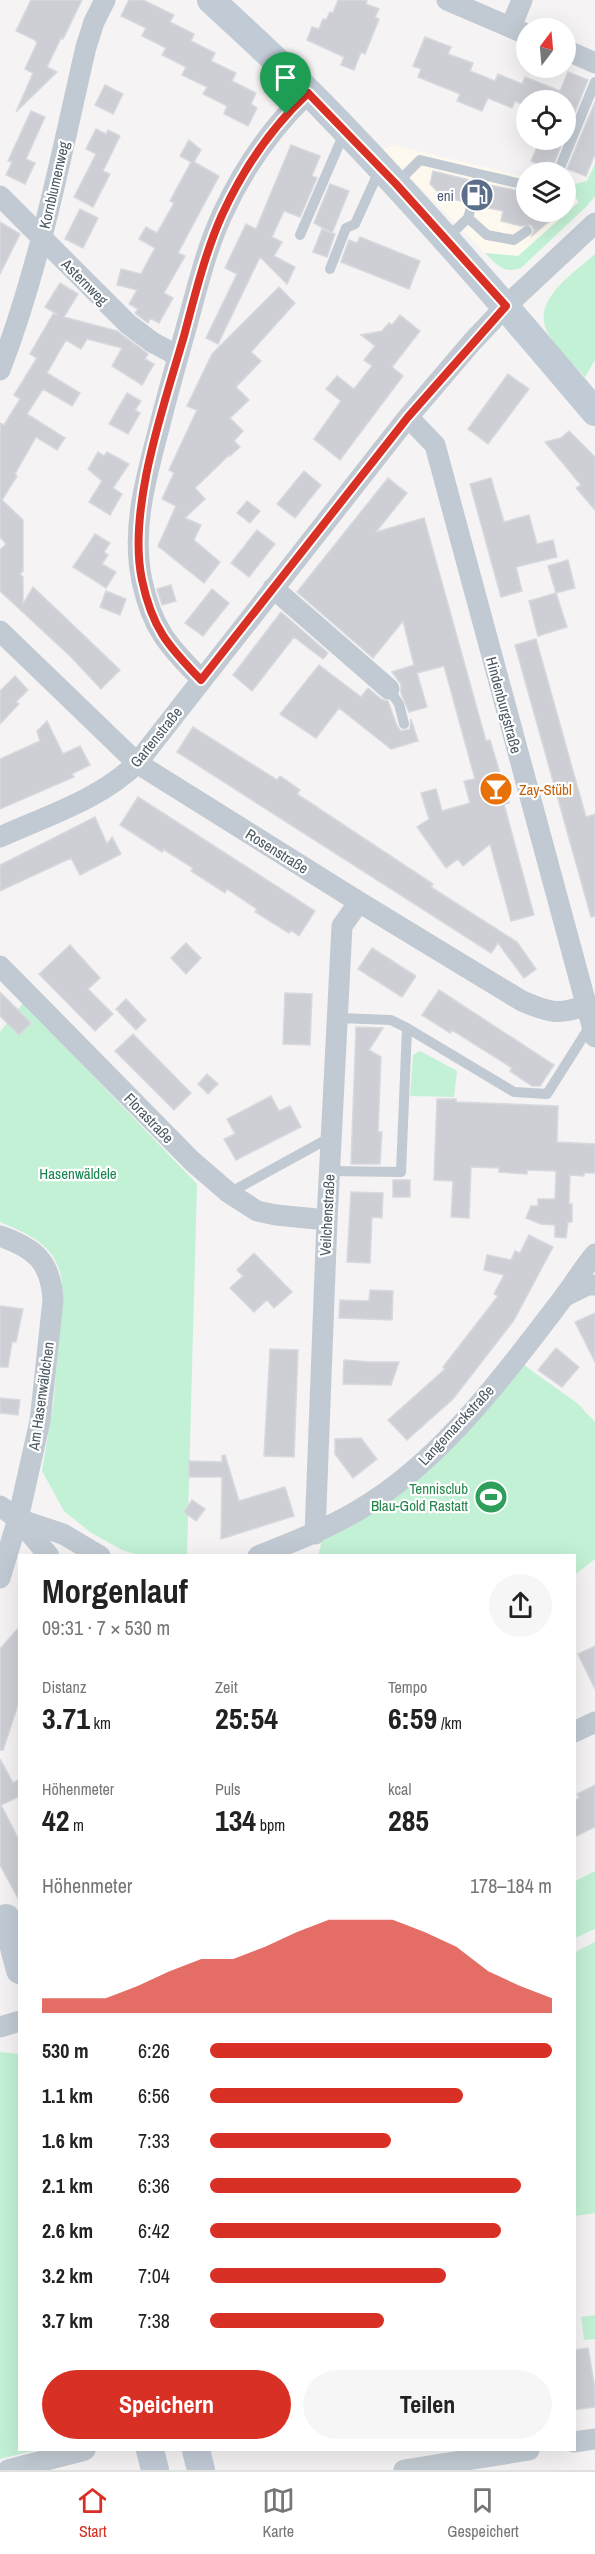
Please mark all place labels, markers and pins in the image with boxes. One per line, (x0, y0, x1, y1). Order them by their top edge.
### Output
pin (260, 52, 311, 114)
fuel station icon: eni (459, 177, 495, 213)
place label: eni (437, 185, 454, 206)
bar icon: Zay-Stübl (478, 771, 514, 807)
place label: Zay-Stübl (519, 779, 572, 800)
place label: Tennisclub Blau-Gold Rastatt (371, 1478, 469, 1516)
sports icon: Tennisclub Blau-Gold Rastatt (473, 1479, 509, 1515)

